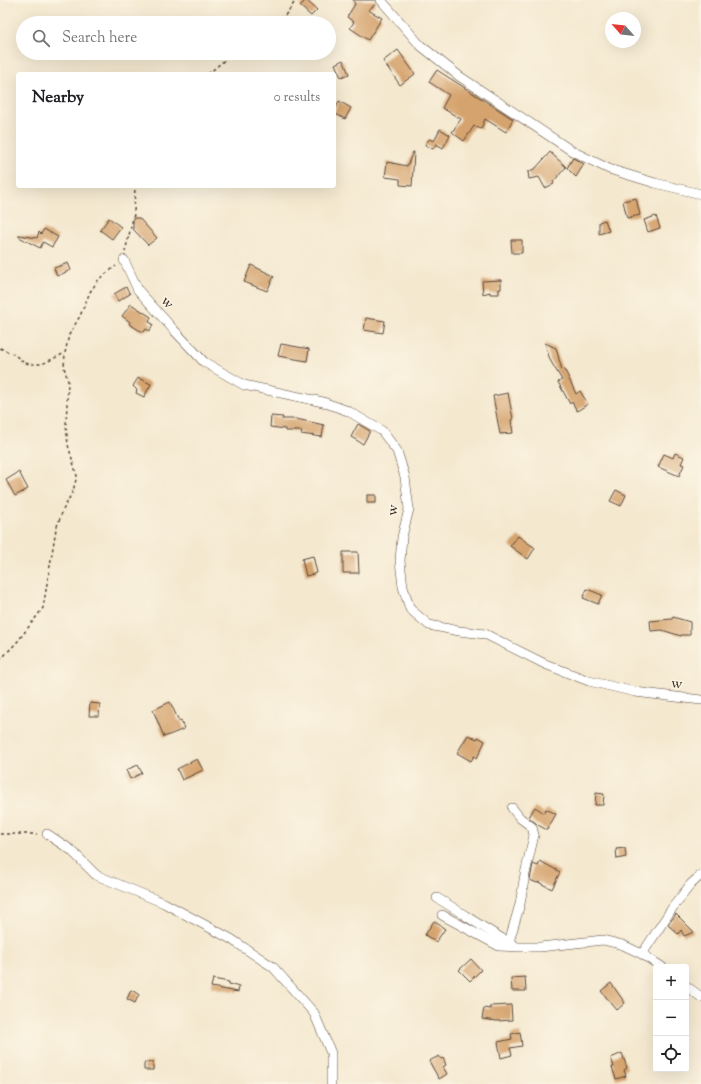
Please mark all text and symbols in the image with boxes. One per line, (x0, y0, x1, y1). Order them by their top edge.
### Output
north arrow (605, 12, 641, 48)
search box (16, 16, 336, 60)
icon: search (30, 27, 52, 49)
text: Search here (62, 28, 137, 49)
text: Nearby (32, 86, 84, 110)
text: 0 results (274, 89, 320, 107)
street label: w (155, 292, 178, 314)
street label: w (383, 504, 404, 517)
street label: w (670, 673, 684, 696)
map controls (653, 964, 689, 1072)
button: + (653, 964, 689, 1000)
button: − (653, 1000, 689, 1036)
button: locate (653, 1036, 689, 1072)

